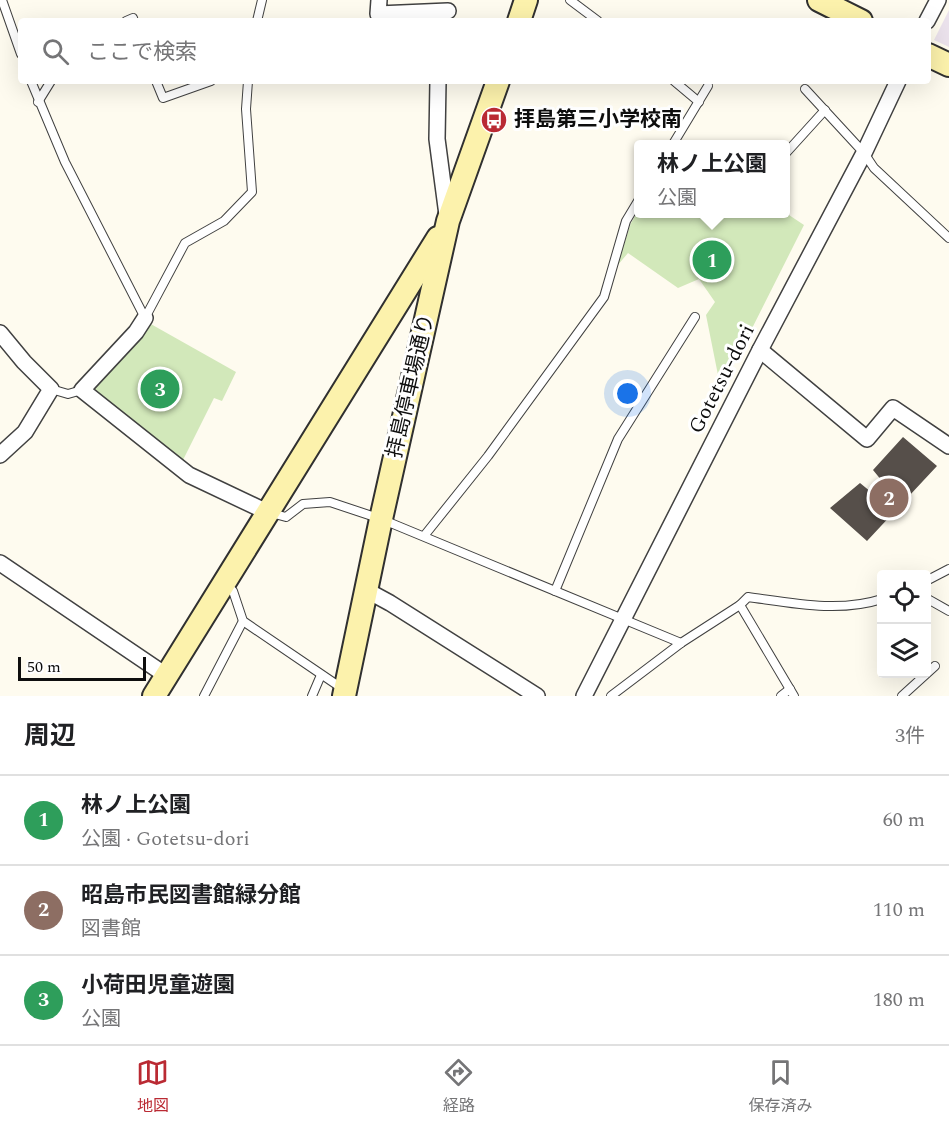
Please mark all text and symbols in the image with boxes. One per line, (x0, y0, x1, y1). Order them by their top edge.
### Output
search box (18, 18, 931, 84)
icon: search (39, 35, 72, 68)
text: ここで検索 (87, 36, 197, 69)
place label: 拝島第三小学校南 (514, 104, 682, 136)
bus stop icon: 拝島第三小学校南 (479, 105, 509, 135)
popup (634, 140, 790, 218)
text: 林ノ上公園 (657, 148, 767, 181)
text: 公園 (657, 183, 697, 213)
pin: 1 (692, 238, 732, 282)
street label: 拝島停車場通り (379, 311, 443, 461)
street label: Gotetsu-dori (681, 319, 763, 439)
pin: 3 (140, 366, 180, 412)
your location (613, 379, 642, 408)
pin: 2 (870, 476, 908, 520)
map controls (877, 570, 931, 678)
button: locate (877, 570, 931, 624)
button: layers (877, 624, 931, 678)
scale bar (18, 654, 146, 682)
text: 50 m (27, 655, 61, 679)
text: 周辺 (24, 716, 76, 756)
text: 3件 (895, 721, 925, 751)
text: 林ノ上公園 (81, 789, 191, 822)
text: 1 (38, 805, 49, 835)
text: 60 m (883, 805, 925, 835)
text: 公園 · Gotetsu-dori (81, 824, 250, 854)
text: 昭島市民図書館緑分館 (81, 879, 301, 912)
text: 2 (38, 895, 49, 925)
text: 110 m (873, 895, 925, 925)
text: 図書館 (81, 914, 141, 944)
text: 小荷田児童遊園 (81, 969, 235, 1002)
text: 3 (38, 985, 49, 1015)
text: 180 m (873, 985, 925, 1015)
text: 公園 (81, 1004, 121, 1034)
tab: 地図 (136, 1056, 169, 1118)
tab: 経路 (442, 1056, 475, 1118)
tab: 保存済み (748, 1056, 812, 1118)

